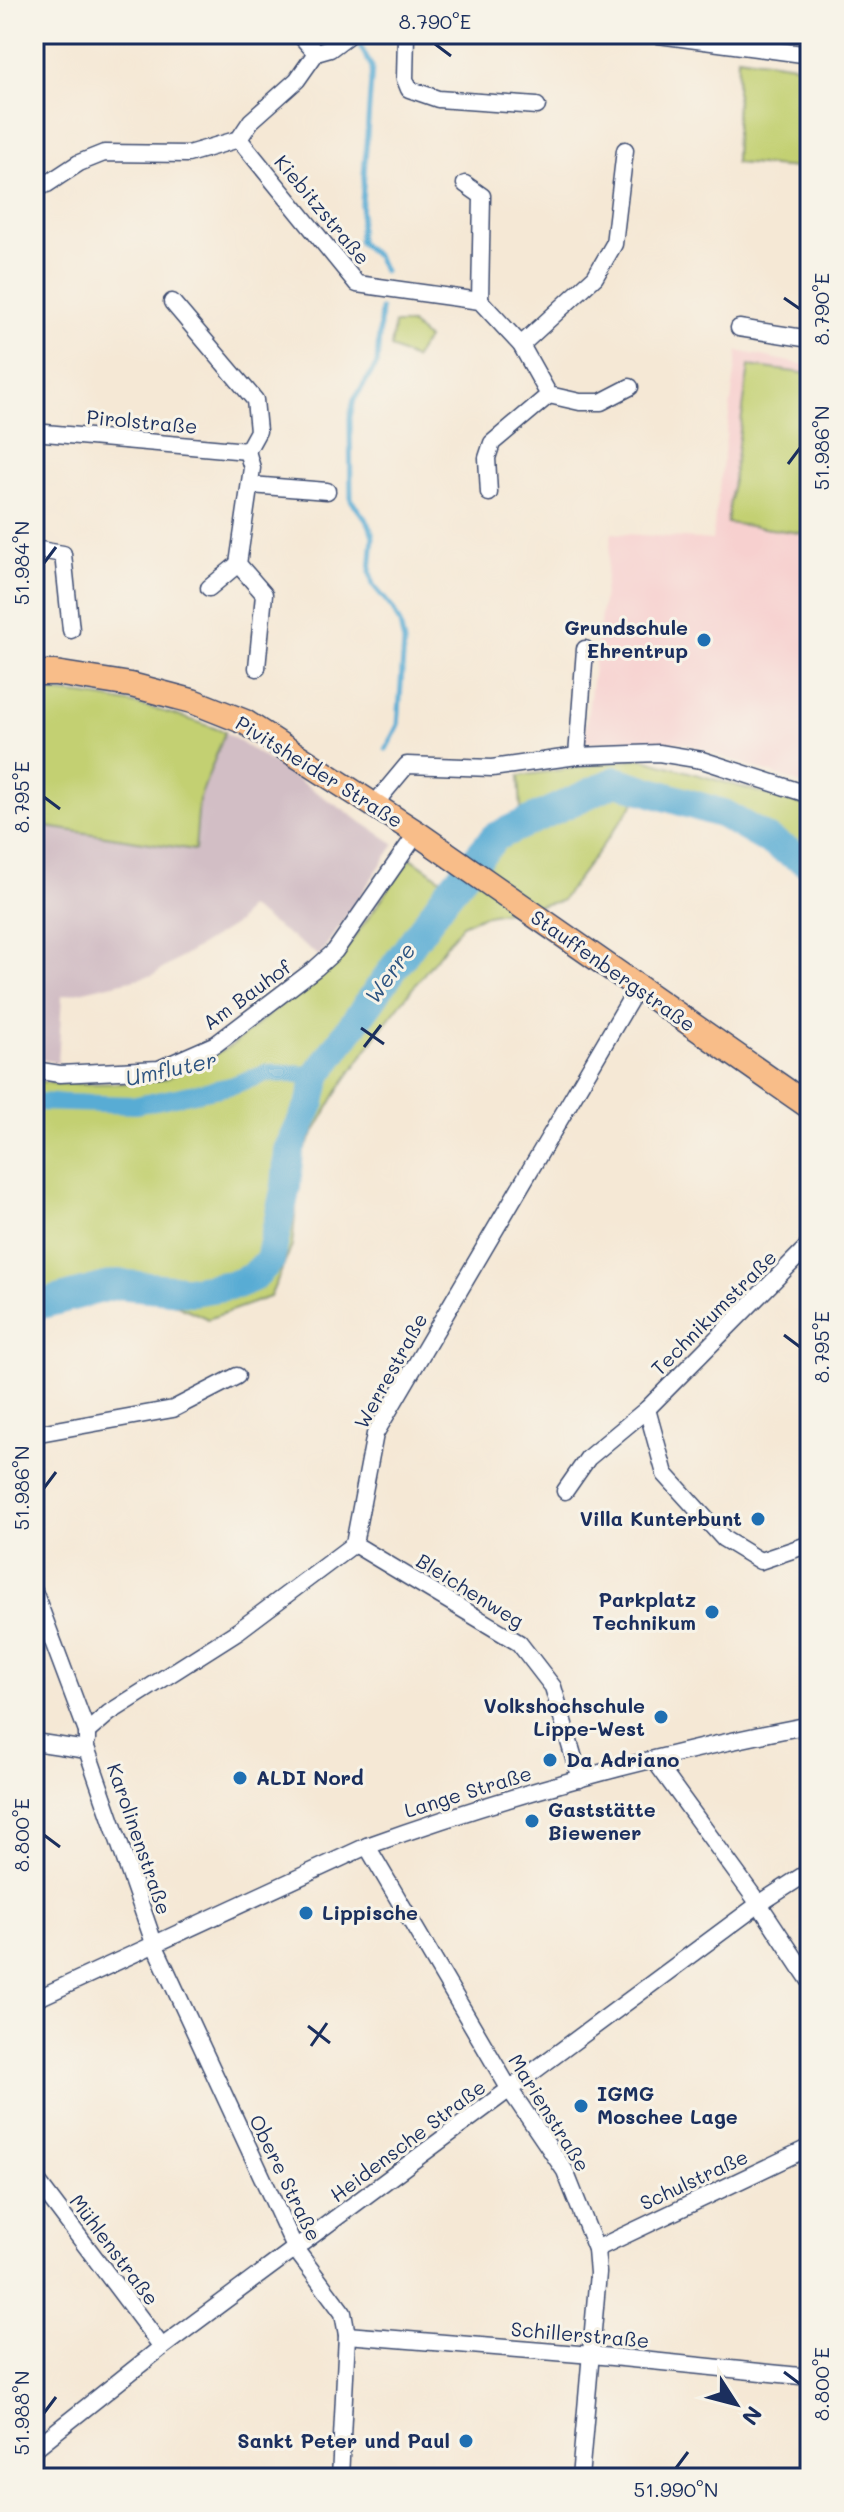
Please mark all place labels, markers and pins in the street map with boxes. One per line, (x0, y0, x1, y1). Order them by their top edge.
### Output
place label: Grundschule Ehrentrup (564, 614, 688, 663)
marker: Grundschule Ehrentrup (695, 631, 713, 649)
place label: Villa Kunterbunt (580, 1505, 742, 1531)
marker: Villa Kunterbunt (749, 1510, 767, 1528)
place label: Parkplatz Technikum (592, 1586, 696, 1635)
marker: Parkplatz Technikum (703, 1603, 721, 1621)
place label: Volkshochschule Lippe-West (484, 1692, 645, 1741)
marker: Volkshochschule Lippe-West (652, 1708, 670, 1726)
place label: Da Adriano (566, 1746, 680, 1772)
marker: Da Adriano (541, 1751, 559, 1769)
place label: ALDI Nord (256, 1764, 364, 1790)
marker: ALDI Nord (231, 1769, 249, 1787)
place label: Gaststätte Biewener (548, 1796, 656, 1845)
marker: Gaststätte Biewener (523, 1812, 541, 1830)
place label: Lippische (322, 1899, 418, 1925)
marker: Lippische (297, 1904, 315, 1922)
place label: IGMG Moschee Lage (597, 2080, 738, 2129)
marker: IGMG Moschee Lage (572, 2097, 590, 2115)
place label: Sankt Peter und Paul (237, 2427, 450, 2453)
marker: Sankt Peter und Paul (457, 2432, 475, 2450)

